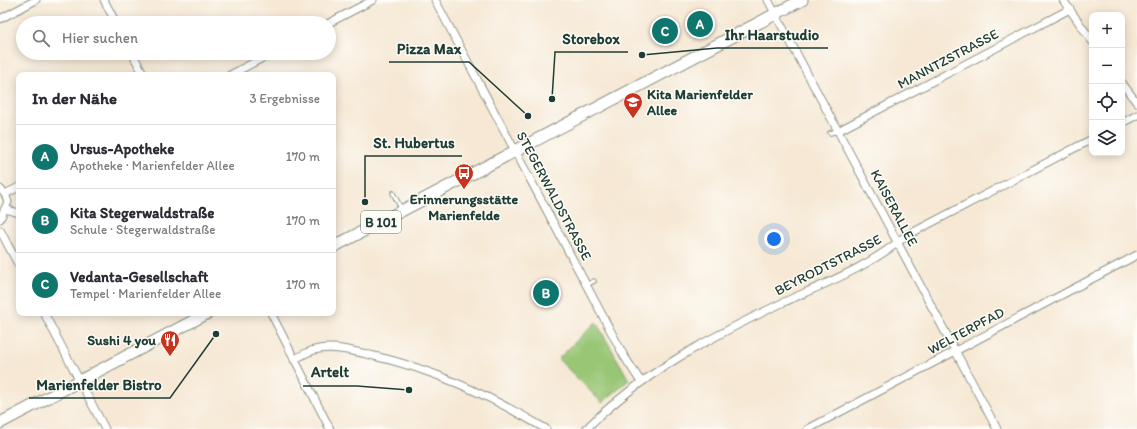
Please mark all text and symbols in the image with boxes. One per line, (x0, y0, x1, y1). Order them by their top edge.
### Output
pin: A (687, 9, 713, 39)
map controls (1089, 12, 1125, 156)
button: + (1089, 12, 1125, 48)
search box (16, 16, 336, 60)
pin: C (652, 16, 678, 46)
callout: Ihr Haarstudio (717, 21, 828, 48)
callout: Storebox (555, 25, 628, 52)
street label: MANNTZSTRASSE (895, 25, 1001, 93)
text: Ihr Haarstudio (725, 26, 820, 44)
icon: search (30, 27, 52, 49)
text: Hier suchen (62, 29, 138, 47)
text: Storebox (562, 30, 620, 48)
callout: Pizza Max (389, 35, 469, 62)
text: Pizza Max (397, 40, 462, 58)
button: − (1089, 48, 1125, 84)
button: locate (1089, 84, 1125, 120)
place label: Kita Marienfelder Allee (646, 86, 753, 119)
text: In der Nähe (32, 88, 117, 108)
text: 3 Ergebnisse (250, 91, 320, 106)
school or university icon: Kita Marienfelder Allee (622, 91, 644, 119)
button: layers (1089, 120, 1125, 156)
callout: St. Hubertus (365, 129, 462, 156)
street label: STEGERWALDSTRASSE (513, 129, 595, 263)
text: St. Hubertus (373, 134, 455, 152)
text: Ursus-Apotheke (70, 140, 174, 158)
text: A (41, 149, 49, 164)
text: 170 m (286, 149, 320, 164)
text: Apotheke · Marienfelder Allee (70, 158, 235, 173)
bus stop icon: Erinnerungsstätte Marienfelde (453, 162, 475, 190)
street label: KAISERALLEE (867, 167, 921, 250)
place label: Erinnerungsstätte Marienfelde (410, 191, 519, 224)
text: Kita Stegerwaldstraße (70, 204, 214, 222)
road number: B 101 (361, 211, 401, 233)
text: B (41, 213, 49, 228)
text: 170 m (286, 213, 320, 228)
text: Schule · Stegerwaldstraße (70, 222, 215, 237)
your location (764, 229, 784, 249)
street label: BEYRODTSTRASSE (772, 231, 884, 299)
text: Vedanta-Gesellschaft (70, 268, 209, 286)
text: C (41, 277, 49, 292)
text: 170 m (286, 277, 320, 292)
pin: B (533, 278, 559, 308)
text: Tempel · Marienfelder Allee (70, 286, 221, 301)
street label: WELTERPFAD (925, 304, 1007, 358)
restaurant icon: Sushi 4 you (159, 329, 181, 357)
place label: Sushi 4 you (87, 332, 156, 349)
callout: Artelt (303, 359, 357, 386)
text: Artelt (310, 363, 349, 381)
callout: Marienfelder Bistro (29, 371, 170, 398)
text: Marienfelder Bistro (36, 376, 162, 394)

